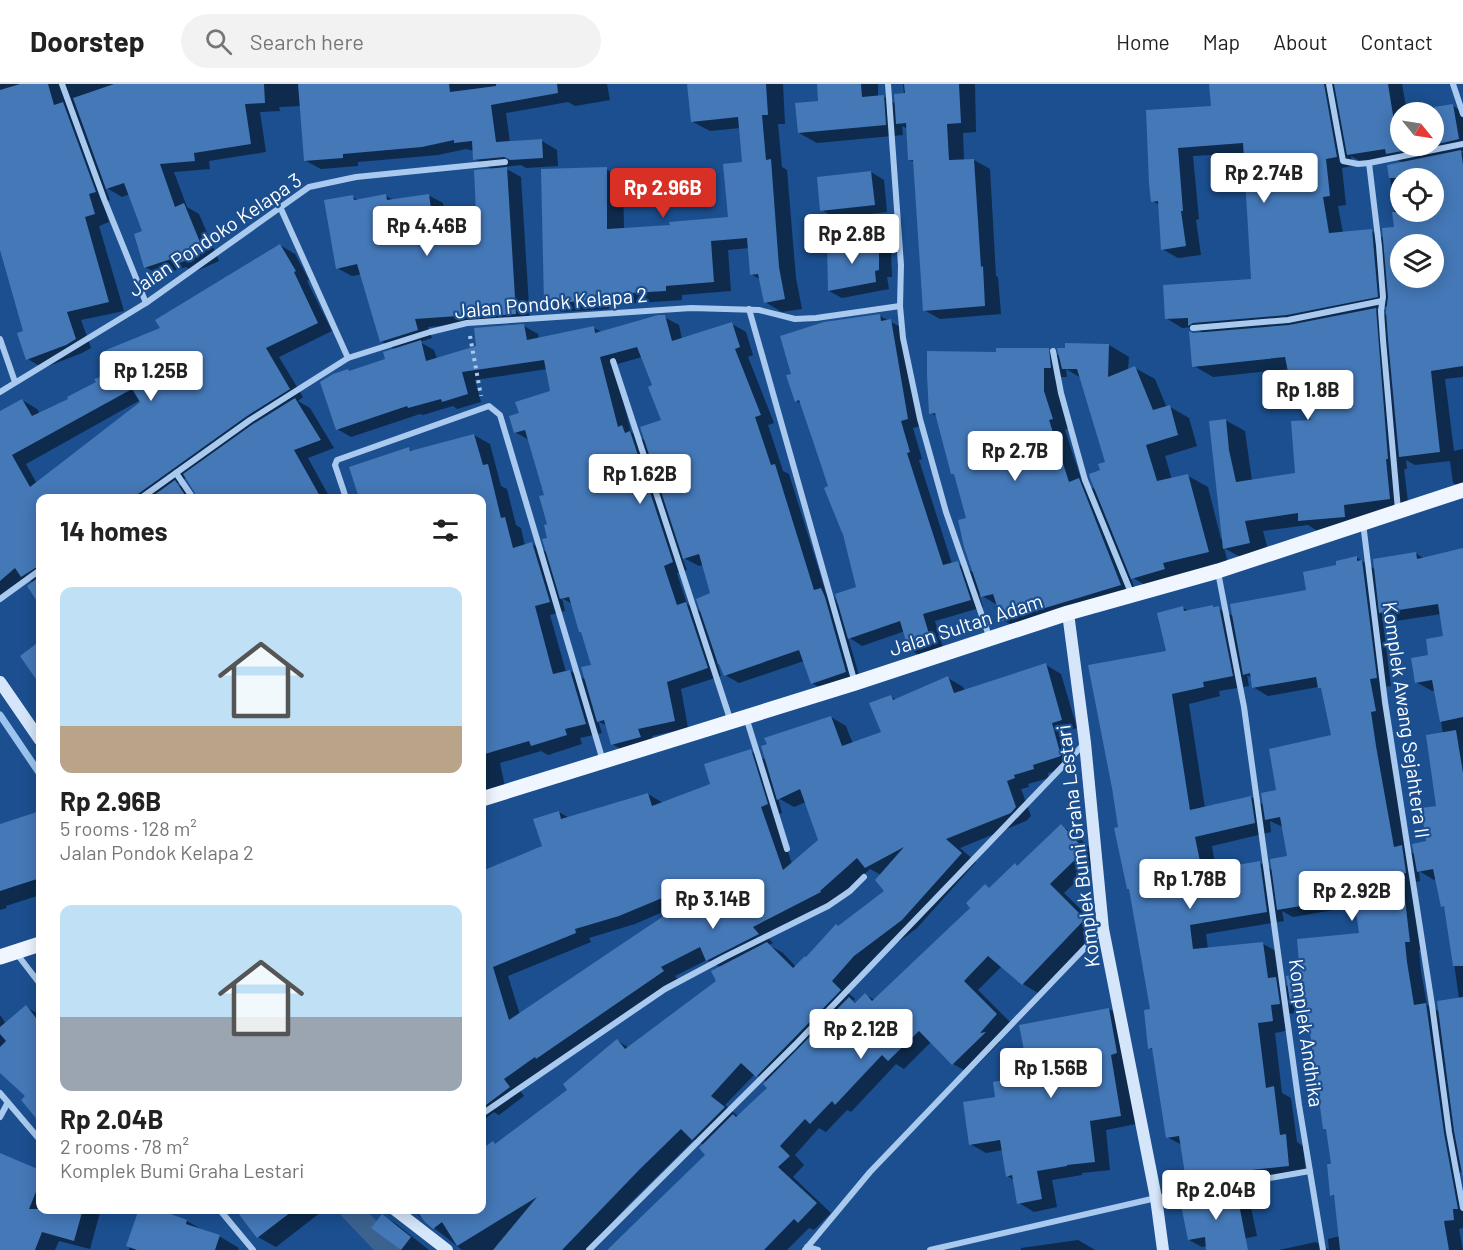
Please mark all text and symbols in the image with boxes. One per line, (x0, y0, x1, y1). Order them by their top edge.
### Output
search box (181, 14, 601, 68)
text: Doorstep (30, 24, 145, 58)
icon: search (202, 25, 235, 58)
text: Search here (250, 28, 364, 54)
text: Home (1116, 29, 1170, 54)
text: Map (1203, 29, 1240, 54)
text: About (1273, 29, 1328, 54)
text: Contact (1361, 29, 1433, 54)
north arrow (1390, 102, 1444, 156)
map controls (1390, 102, 1444, 288)
pin: Rp 2.74B (1202, 153, 1326, 204)
text: Rp 2.74B (1225, 160, 1303, 184)
street label: Jalan Pondoko Kelapa 3 (123, 167, 306, 301)
pin: Rp 2.96B (601, 168, 725, 219)
button: locate (1390, 168, 1444, 222)
text: Rp 2.96B (624, 175, 702, 199)
pin: Rp 4.46B (365, 206, 489, 257)
text: Rp 4.46B (387, 213, 467, 237)
pin: Rp 2.8B (797, 214, 907, 265)
text: Rp 2.8B (818, 221, 886, 245)
button: layers (1390, 234, 1444, 288)
street label: Jalan Pondok Kelapa 2 (453, 282, 648, 322)
pin: Rp 1.25B (89, 351, 213, 402)
text: Rp 1.25B (114, 358, 188, 382)
pin: Rp 1.8B (1253, 370, 1363, 421)
text: Rp 1.8B (1276, 377, 1340, 401)
pin: Rp 2.7B (960, 431, 1070, 482)
text: Rp 2.7B (982, 438, 1048, 462)
pin: Rp 1.62B (578, 454, 702, 505)
text: Rp 1.62B (603, 461, 677, 485)
icon: filters (429, 514, 462, 547)
text: 14 homes (60, 515, 167, 546)
street label: Jalan Sultan Adam (886, 588, 1046, 660)
street label: Komplek Awang Sejahtera II (1378, 600, 1435, 840)
icon: home (207, 626, 315, 734)
street label: Komplek Bumi Graha Lestari (1050, 723, 1104, 969)
text: Rp 2.96B (60, 785, 161, 816)
text: 5 rooms · 128 m² (60, 816, 197, 840)
text: Jalan Pondok Kelapa 2 (60, 840, 254, 864)
pin: Rp 1.78B (1128, 859, 1252, 910)
text: Rp 1.78B (1153, 866, 1227, 890)
pin: Rp 2.92B (1290, 871, 1414, 922)
text: Rp 2.92B (1313, 878, 1391, 902)
pin: Rp 3.14B (651, 879, 775, 930)
text: Rp 3.14B (675, 886, 751, 910)
icon: home (207, 944, 315, 1052)
street label: Komplek Andhika (1285, 957, 1329, 1108)
pin: Rp 2.12B (799, 1009, 923, 1060)
text: Rp 2.12B (824, 1016, 898, 1040)
pin: Rp 1.56B (989, 1048, 1113, 1099)
text: Rp 1.56B (1014, 1055, 1088, 1079)
text: Rp 2.04B (60, 1103, 164, 1134)
text: 2 rooms · 78 m² (60, 1134, 189, 1158)
text: Komplek Bumi Graha Lestari (60, 1158, 304, 1182)
pin: Rp 2.04B (1154, 1170, 1278, 1221)
text: Rp 2.04B (1176, 1177, 1256, 1201)

